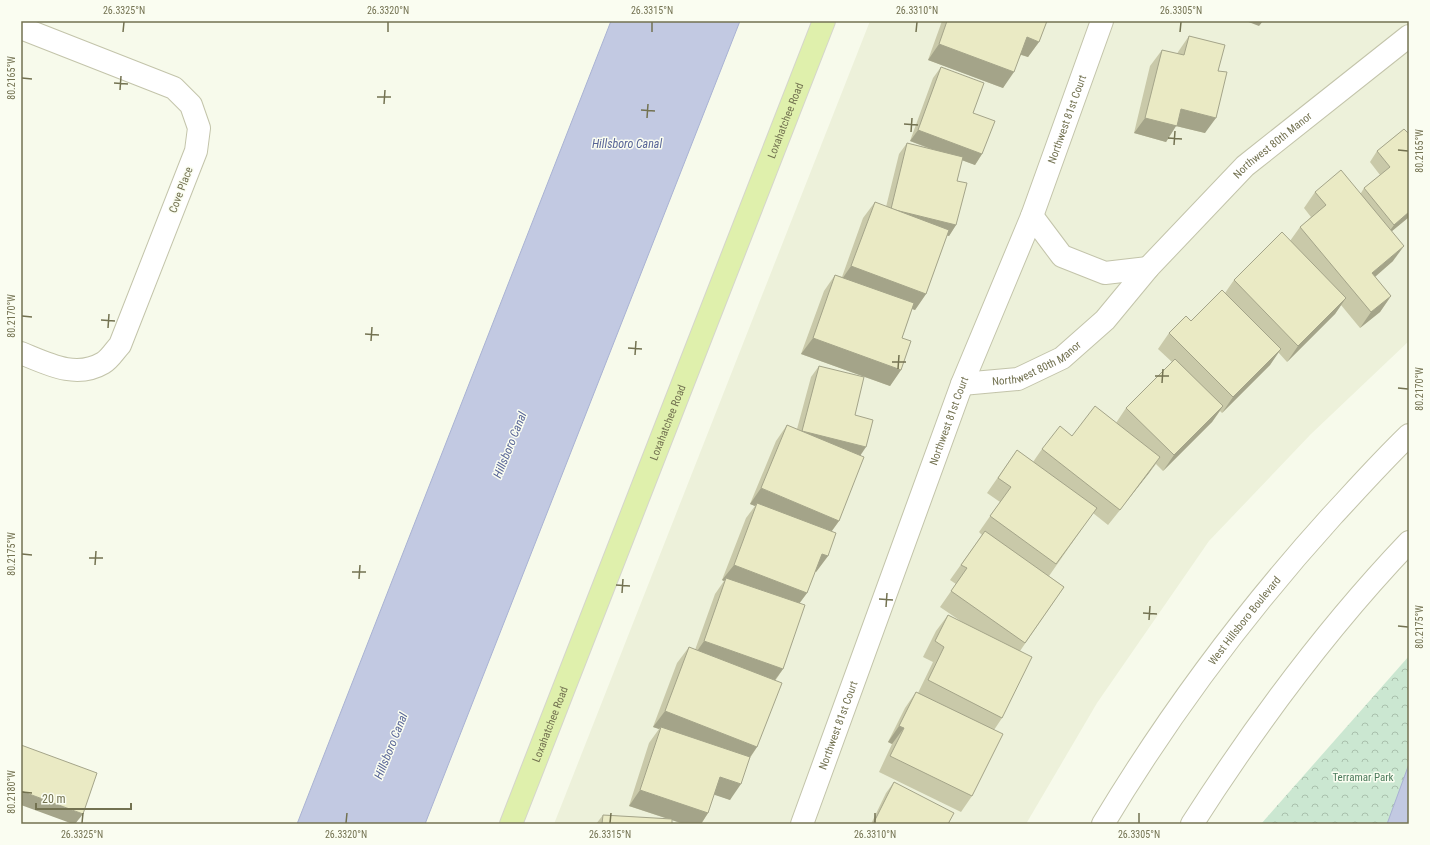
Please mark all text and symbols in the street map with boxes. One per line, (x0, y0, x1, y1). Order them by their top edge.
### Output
text: 26.3325°N (103, 5, 145, 16)
text: 26.3320°N (367, 5, 409, 16)
text: 26.3315°N (631, 5, 673, 16)
text: 26.3310°N (896, 5, 938, 16)
text: 26.3305°N (1160, 5, 1202, 16)
text: 80.2165°W (6, 56, 17, 100)
street label: Northwest 81st Court (1045, 73, 1089, 165)
street label: Loxahatchee Road (765, 81, 806, 160)
street label: Northwest 80th Manor (1230, 109, 1315, 181)
text: 80.2165°W (1414, 129, 1425, 173)
water label: Hillsboro Canal (592, 137, 662, 151)
street label: Cove Place (166, 165, 196, 215)
text: 80.2170°W (6, 294, 17, 338)
street label: Northwest 80th Manor (992, 338, 1084, 388)
text: 80.2170°W (1414, 367, 1425, 411)
street label: Northwest 81st Court (927, 375, 971, 467)
street label: Loxahatchee Road (647, 383, 688, 462)
water label: Hillsboro Canal (490, 410, 530, 480)
text: 80.2175°W (6, 532, 17, 576)
street label: West Hillsboro Boulevard (1206, 574, 1283, 667)
text: 80.2175°W (1414, 605, 1425, 649)
street label: Northwest 81st Court (816, 679, 860, 771)
street label: Loxahatchee Road (529, 685, 570, 764)
water label: Hillsboro Canal (371, 711, 411, 781)
text: 80.2180°W (6, 770, 17, 814)
park label: Terramar Park (1332, 771, 1394, 784)
scale bar (36, 785, 131, 811)
text: 20 m (42, 792, 66, 806)
text: 26.3325°N (61, 829, 103, 840)
text: 26.3320°N (325, 829, 367, 840)
text: 26.3315°N (589, 829, 631, 840)
text: 26.3310°N (854, 829, 896, 840)
text: 26.3305°N (1118, 829, 1160, 840)

